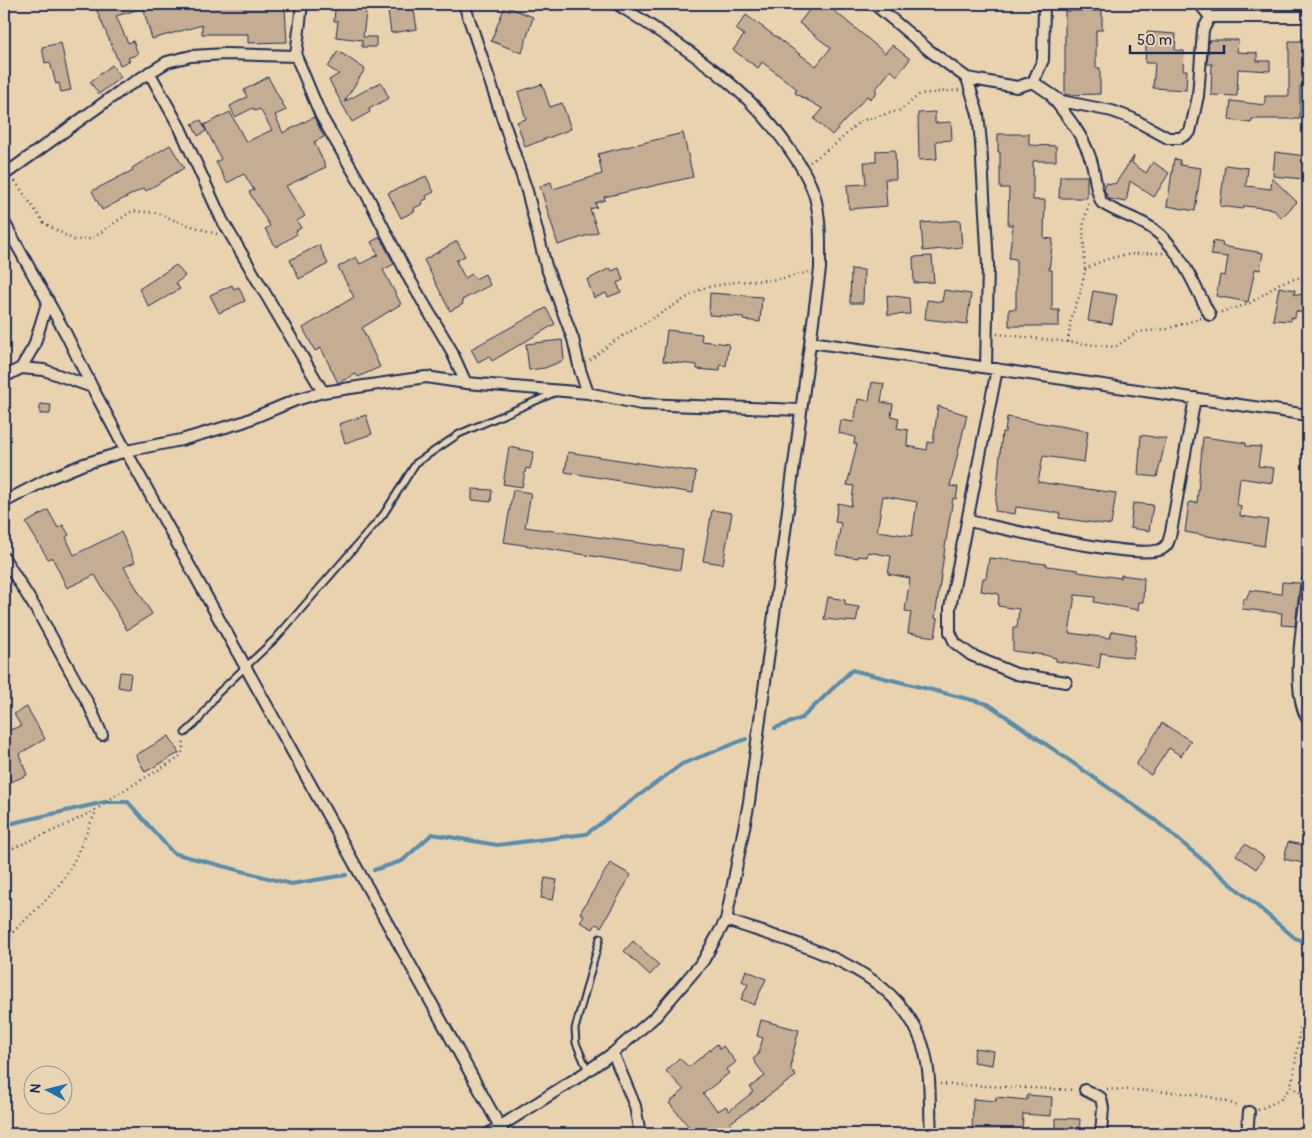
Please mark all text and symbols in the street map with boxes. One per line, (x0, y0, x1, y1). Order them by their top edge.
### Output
scale bar (1130, 22, 1223, 54)
text: 50 m (1137, 31, 1172, 50)
north arrow (22, 1066, 72, 1116)
text: N (27, 1083, 45, 1094)

